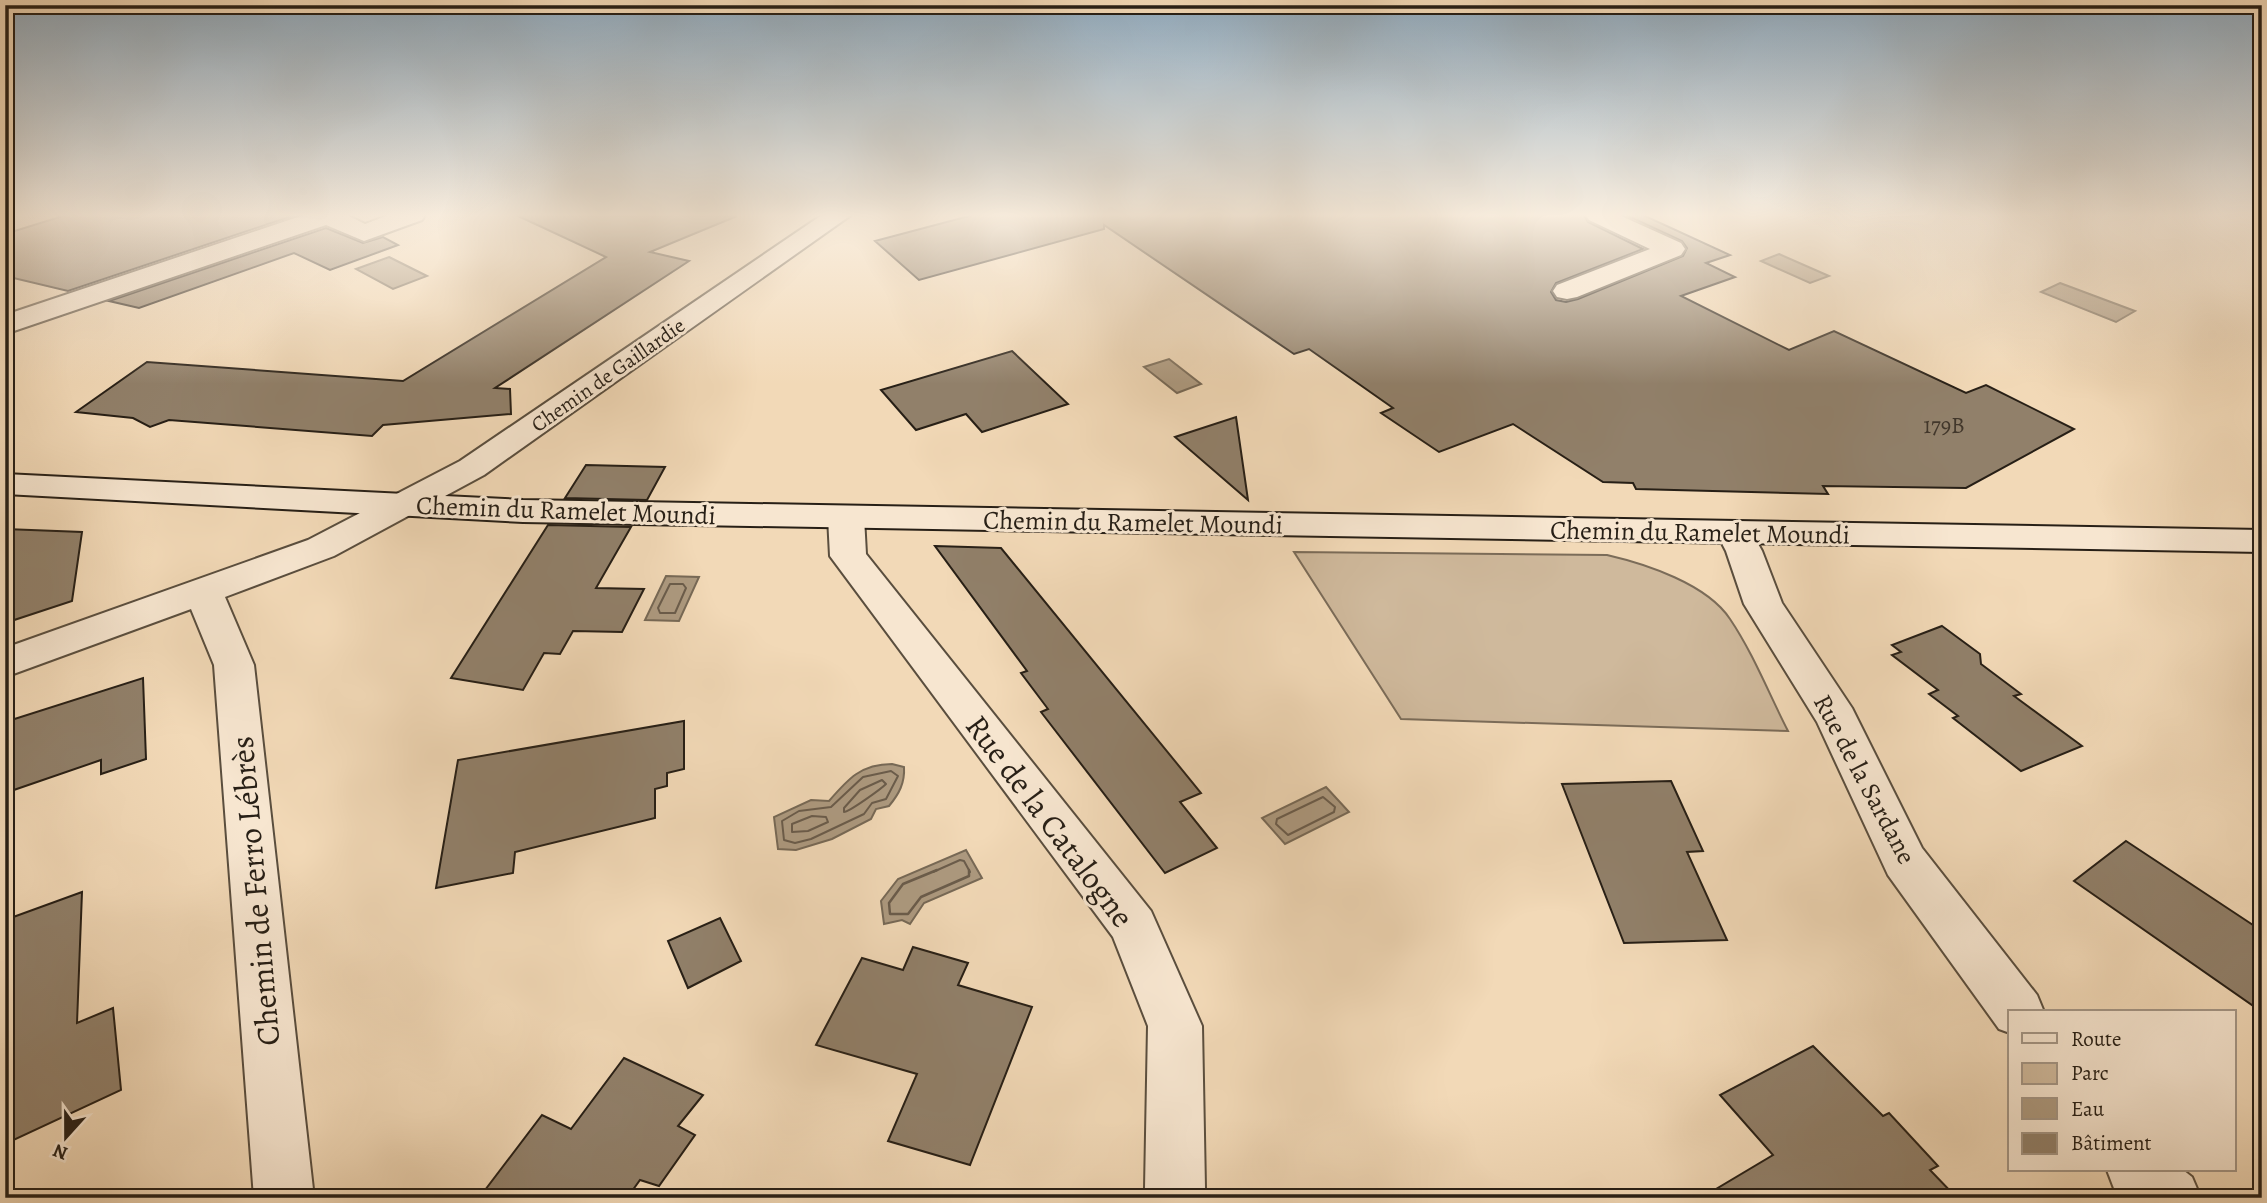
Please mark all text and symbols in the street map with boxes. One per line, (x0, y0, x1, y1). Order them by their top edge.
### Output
street label: Chemin de Gaillardie (526, 311, 690, 439)
house number: 179B (1923, 410, 1965, 441)
street label: Chemin du Ramelet Moundi (416, 488, 716, 533)
street label: Chemin du Ramelet Moundi (983, 502, 1283, 543)
street label: Chemin du Ramelet Moundi (1550, 512, 1850, 553)
street label: Rue de la Sardane (1805, 688, 1924, 870)
street label: Rue de la Catalogne (956, 706, 1144, 936)
street label: Chemin de Ferro Lébrès (220, 734, 290, 1048)
legend (2008, 1010, 2236, 1172)
text: Route (2071, 1025, 2121, 1053)
text: Parc (2071, 1059, 2109, 1087)
text: Eau (2071, 1095, 2105, 1123)
north arrow (32, 1102, 102, 1172)
text: Bâtiment (2071, 1129, 2152, 1157)
text: N (49, 1137, 71, 1167)

